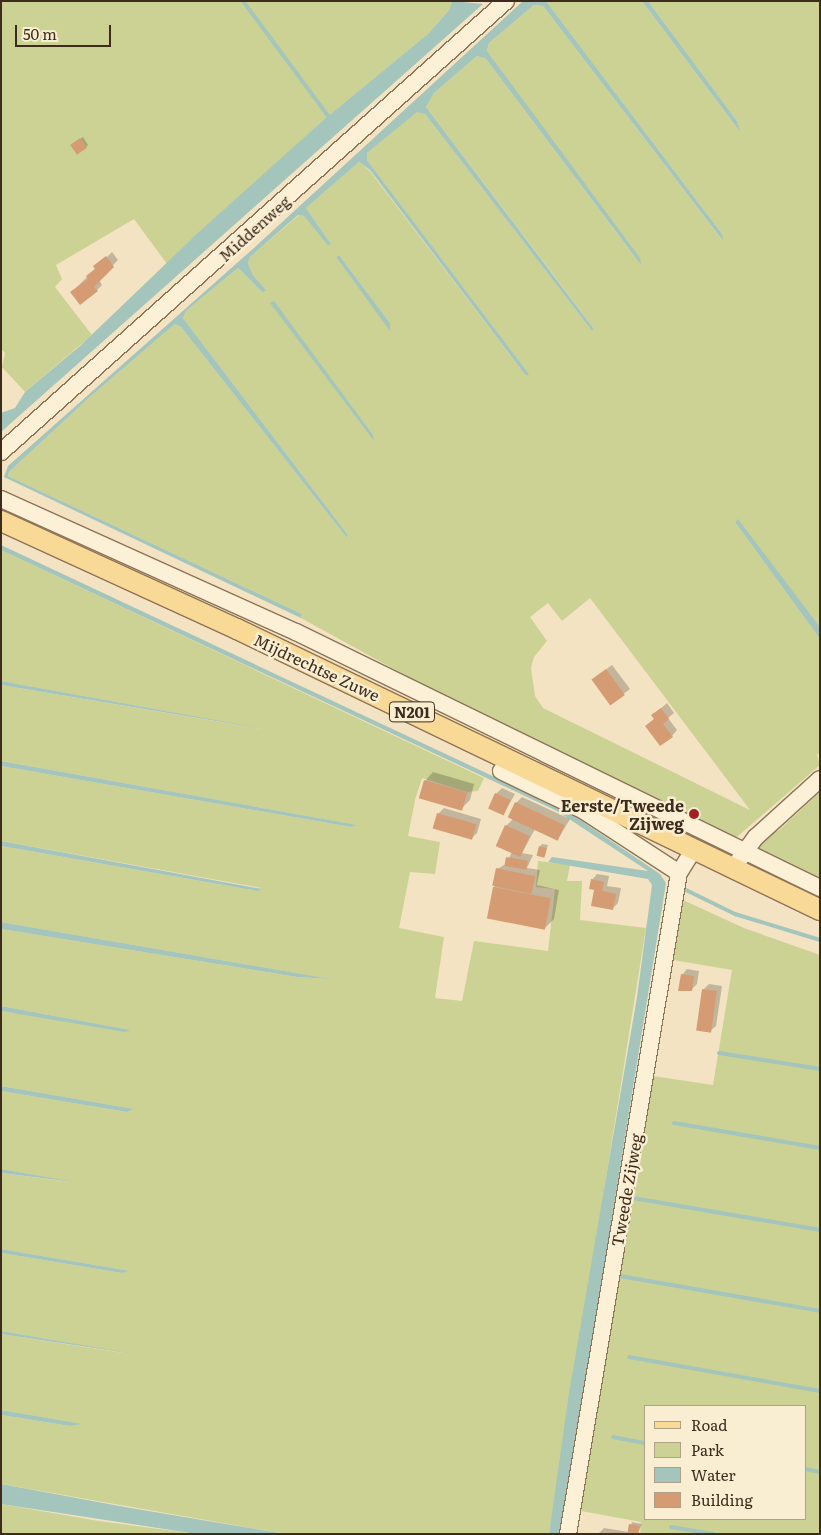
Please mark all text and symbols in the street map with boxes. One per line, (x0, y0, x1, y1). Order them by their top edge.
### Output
scale bar (18, 15, 114, 47)
text: 50 m (23, 22, 57, 45)
street label: Middenweg (214, 191, 294, 265)
street label: Mijdrechtse Zuwe (251, 629, 383, 705)
road number: N201 (388, 700, 436, 724)
place label: Eerste/Tweede Zijweg (561, 795, 684, 833)
marker: Eerste/Tweede Zijweg (688, 808, 700, 820)
street label: Tweede Zijweg (607, 1132, 645, 1248)
legend (644, 1405, 806, 1520)
text: Road (691, 1413, 727, 1436)
text: Park (691, 1438, 724, 1461)
text: Water (691, 1463, 736, 1486)
text: Building (691, 1488, 753, 1511)

